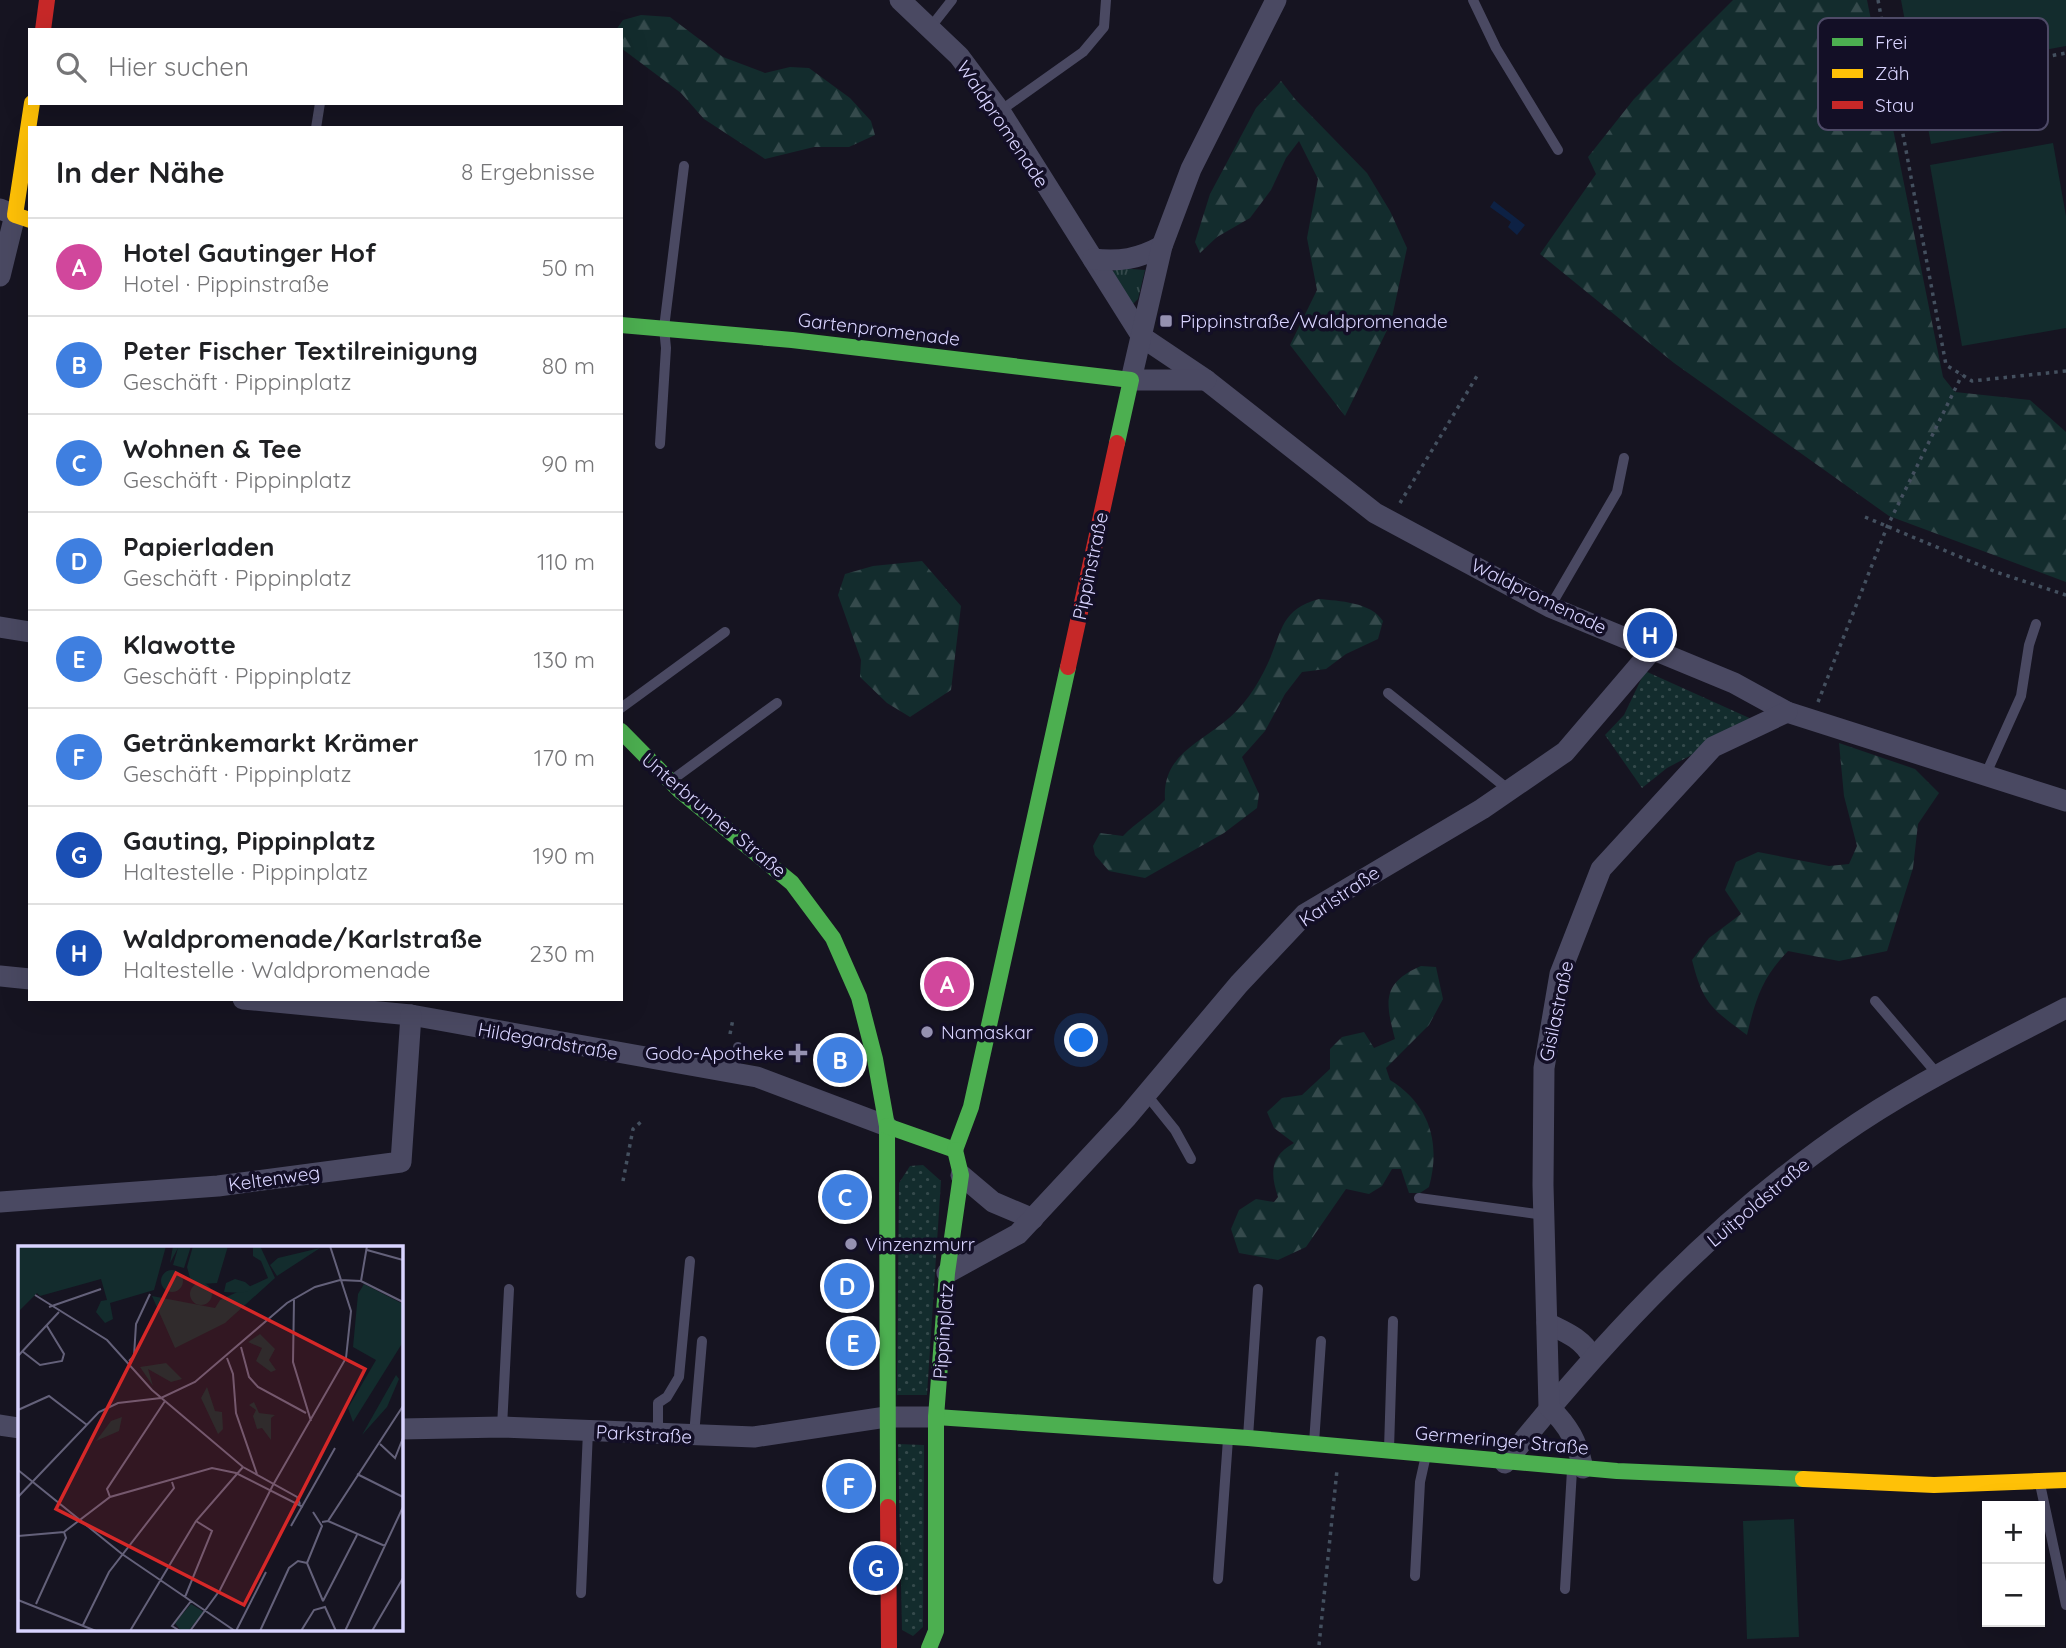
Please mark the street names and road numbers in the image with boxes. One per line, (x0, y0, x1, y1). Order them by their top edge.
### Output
street label: Waldpromenade (952, 56, 1054, 192)
street label: Gartenpromenade (797, 307, 961, 351)
street label: Pippinstraße (1067, 510, 1113, 622)
street label: Waldpromenade (1467, 553, 1611, 639)
street label: Unterbrunner Straße (637, 747, 791, 883)
street label: Karlstraße (1294, 860, 1384, 932)
street label: Gisilastraße (1534, 958, 1578, 1064)
street label: Hildegardstraße (476, 1017, 620, 1065)
street label: Luitpoldstraße (1702, 1152, 1814, 1252)
street label: Keltenweg (227, 1160, 321, 1196)
street label: Pippinplatz (928, 1282, 958, 1380)
street label: Parkstraße (595, 1419, 693, 1449)
street label: Germeringer Straße (1414, 1420, 1590, 1460)

